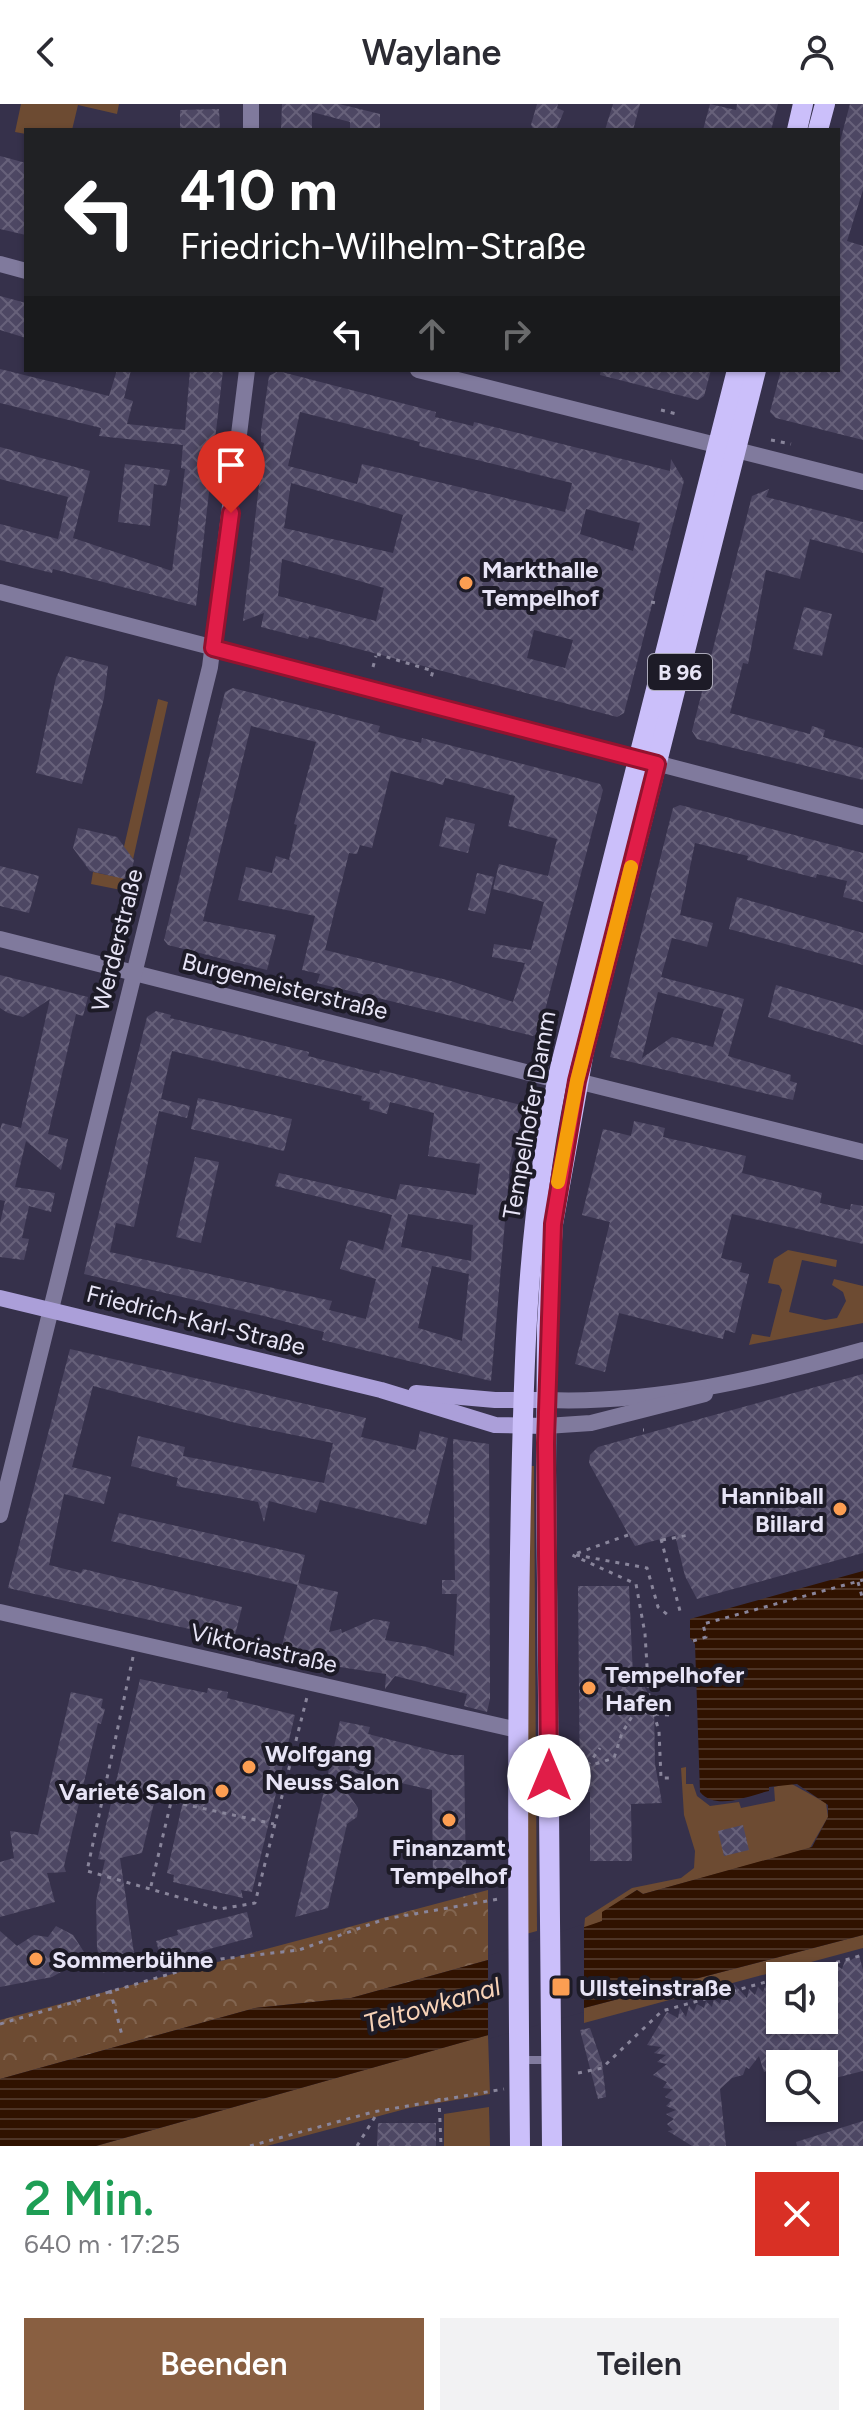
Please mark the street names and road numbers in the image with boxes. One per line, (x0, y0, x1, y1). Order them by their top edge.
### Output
road number: B 96 (648, 654, 712, 690)
street label: Werderstraße (85, 866, 149, 1014)
street label: Burgemeisterstraße (179, 946, 391, 1026)
street label: Tempelhofer Damm (496, 1009, 562, 1221)
street label: Friedrich-Karl-Straße (84, 1279, 308, 1361)
street label: Viktoriastraße (188, 1617, 340, 1679)

